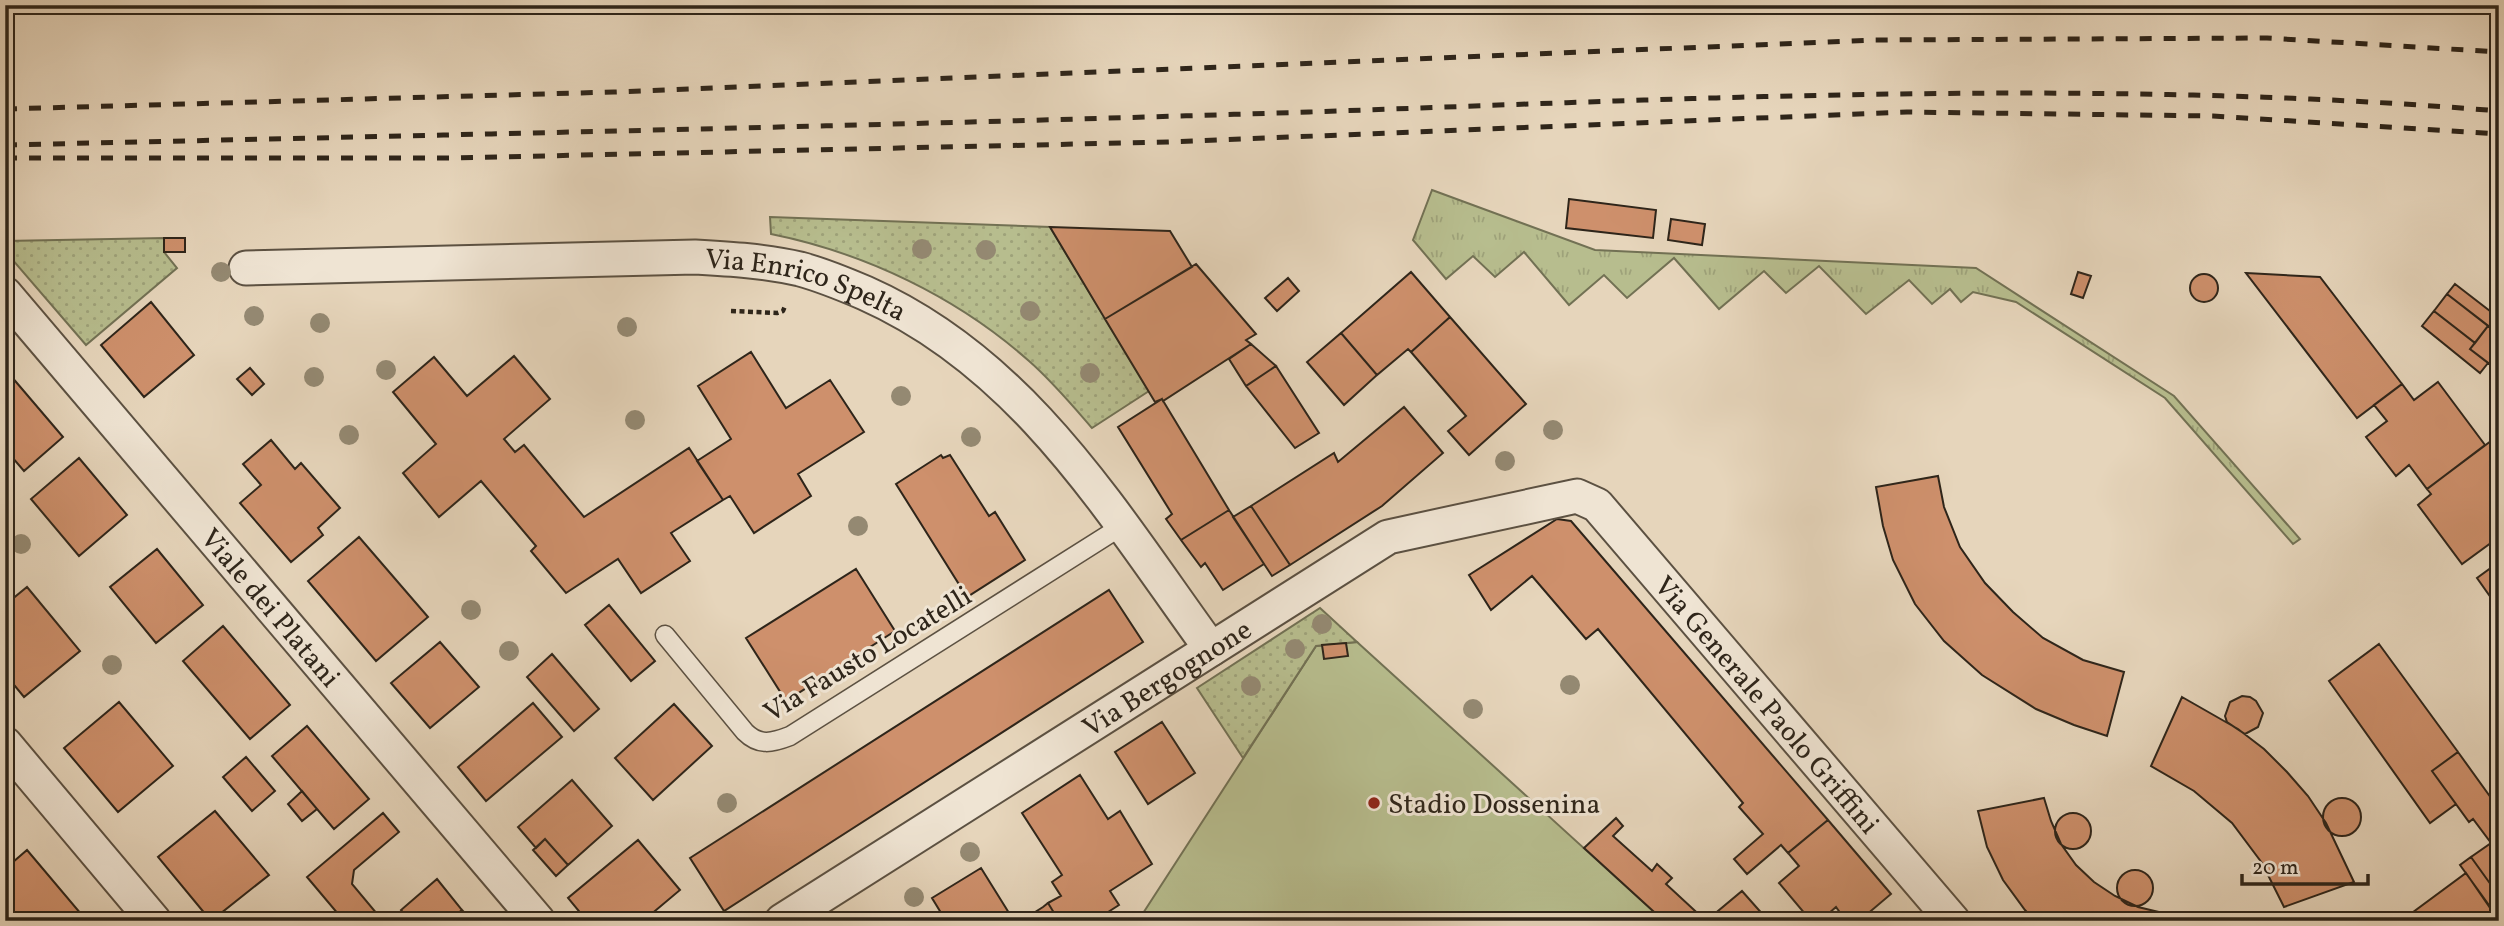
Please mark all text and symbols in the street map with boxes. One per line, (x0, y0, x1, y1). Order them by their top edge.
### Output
street label: Via Enrico Spelta (704, 241, 913, 332)
street label: Viale dei Platani (190, 521, 348, 697)
street label: Via Generale Paolo Griffini (1644, 568, 1887, 843)
street label: Via Fausto Locatelli (757, 578, 980, 733)
street label: Via Bergognone (1076, 611, 1260, 748)
place label: Stadio Dossenina (1388, 786, 1600, 825)
marker: Stadio Dossenina (1366, 795, 1382, 811)
scale bar (2242, 842, 2368, 886)
text: 20 m (2252, 854, 2298, 883)

